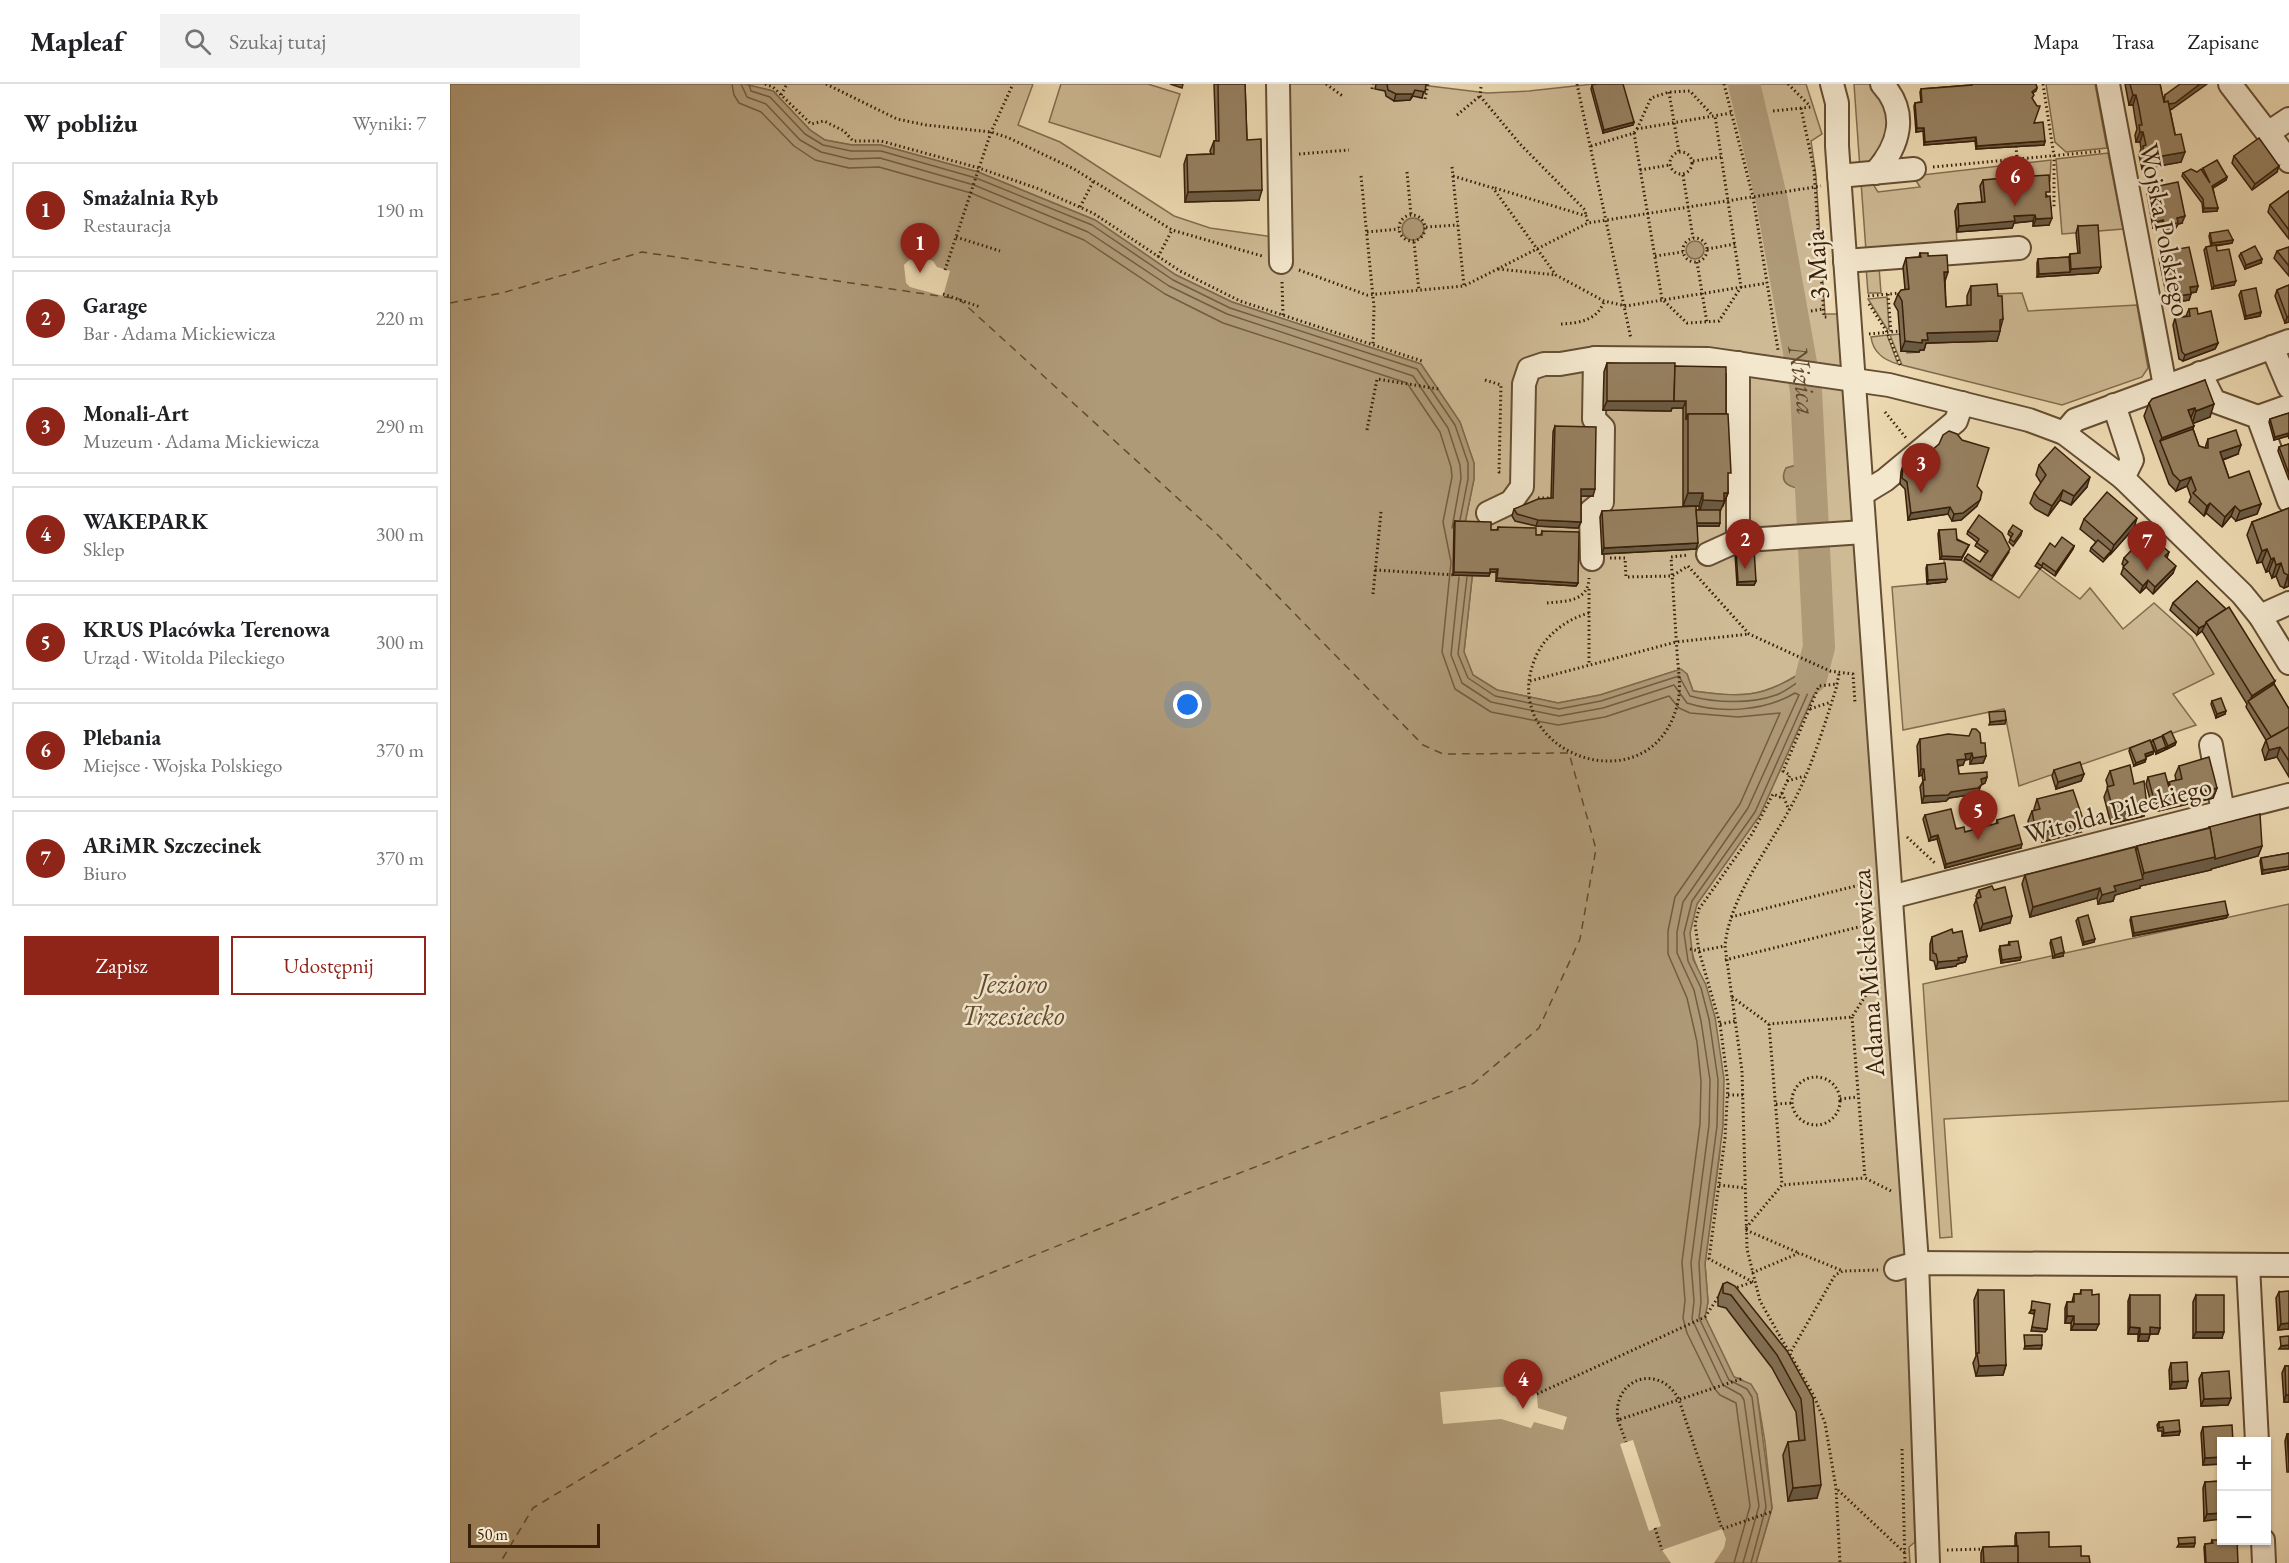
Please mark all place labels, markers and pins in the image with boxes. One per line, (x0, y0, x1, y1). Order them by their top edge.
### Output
pin: 6 (1996, 156, 2034, 206)
pin: 1 (900, 224, 940, 273)
pin: 3 (1902, 444, 1940, 493)
pin: 2 (1726, 520, 1764, 569)
pin: 7 (2128, 522, 2166, 571)
pin: 5 (1958, 790, 1997, 840)
pin: 4 (1504, 1360, 1542, 1409)

